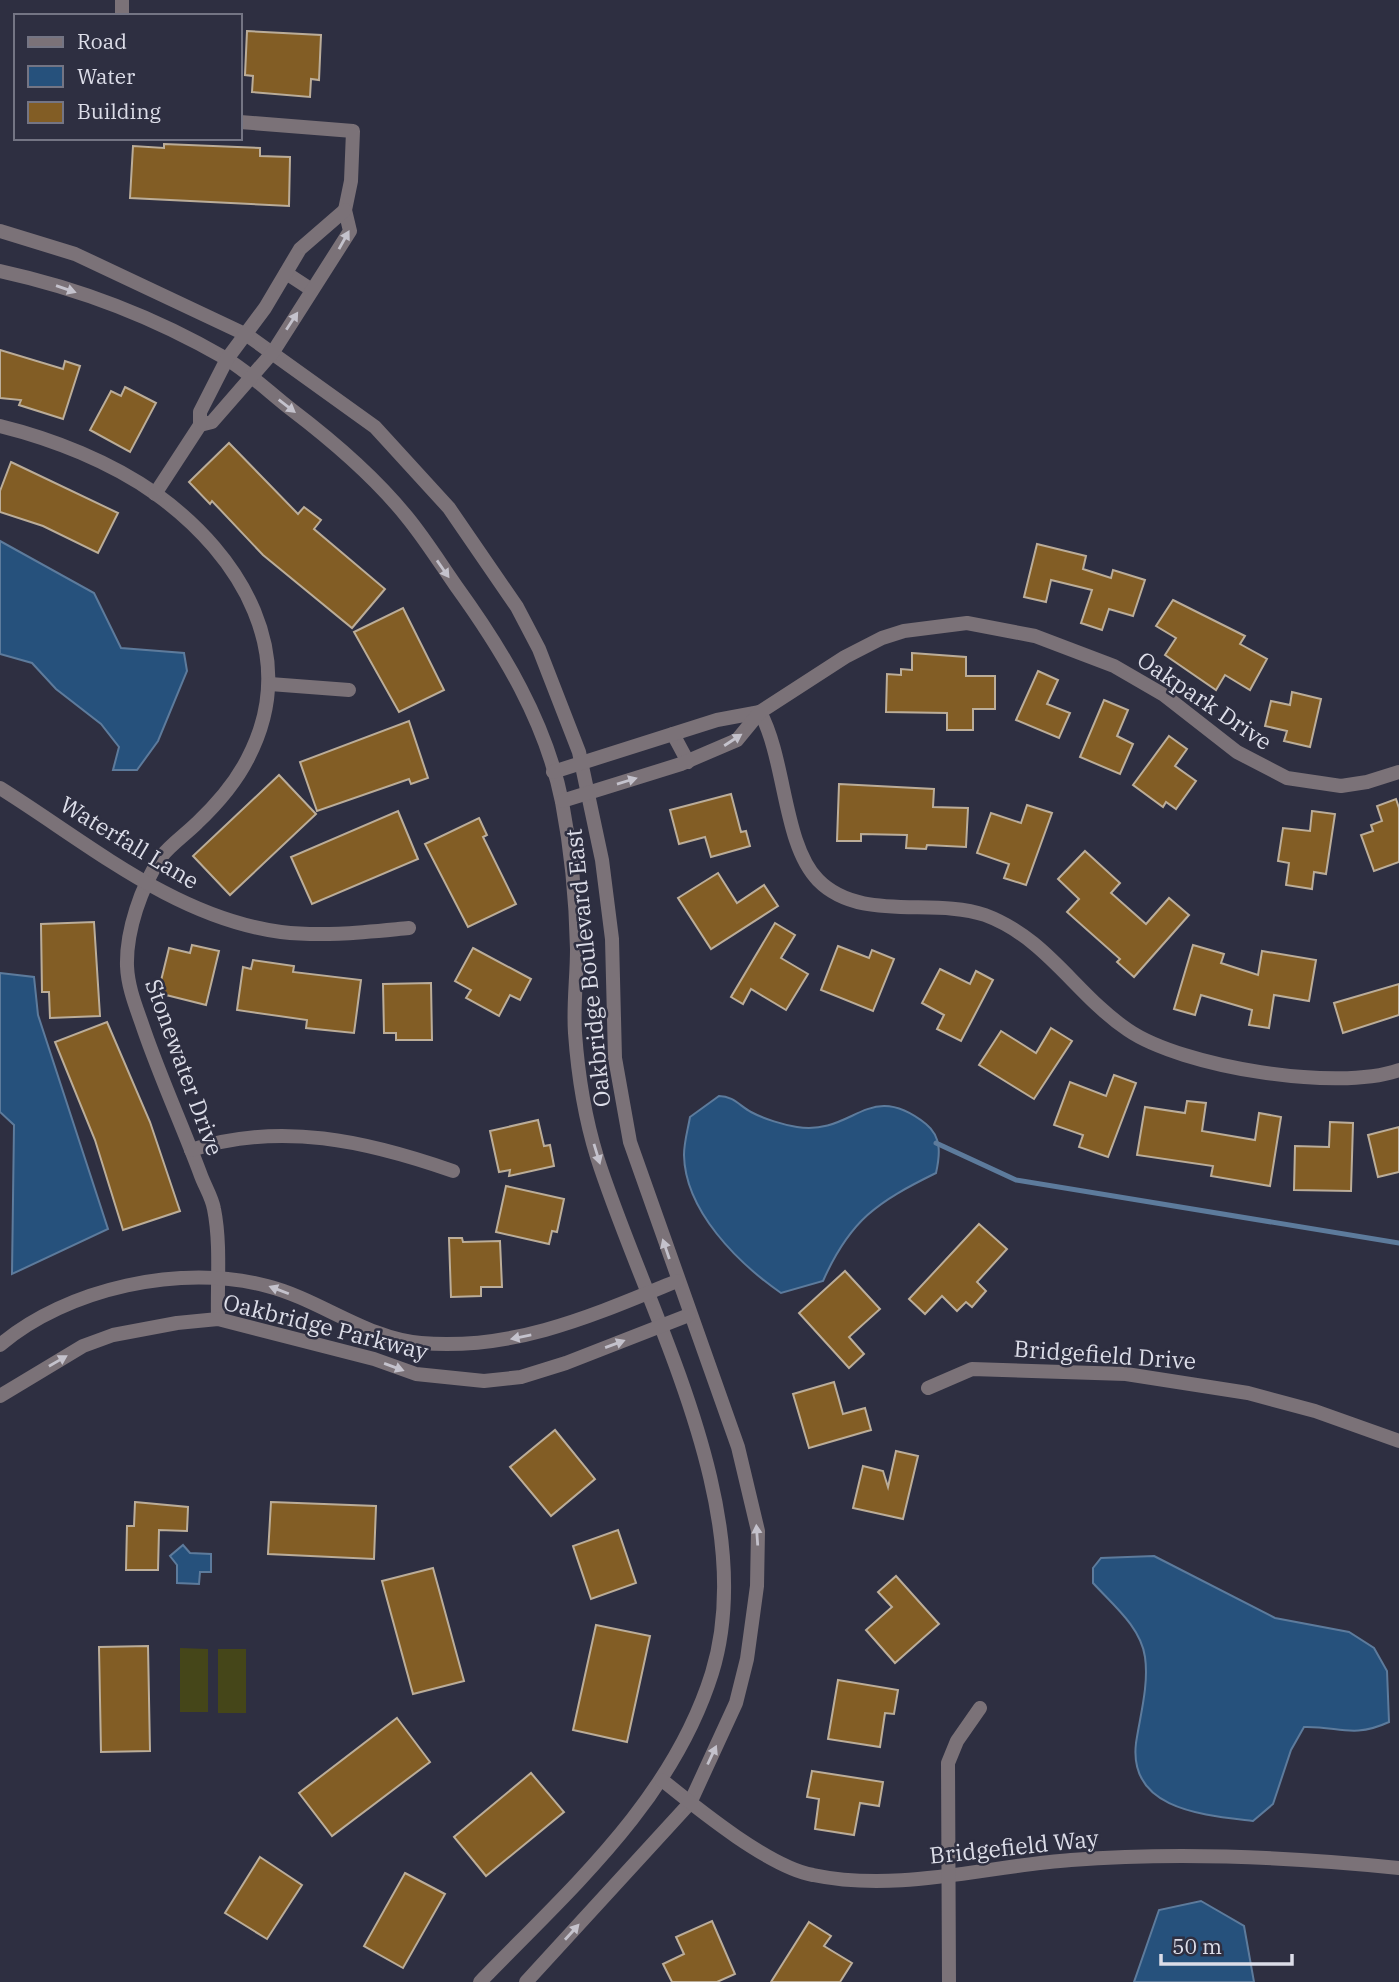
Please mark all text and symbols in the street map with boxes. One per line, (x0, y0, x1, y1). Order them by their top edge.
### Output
legend (14, 14, 242, 140)
text: Road (77, 27, 127, 55)
text: Water (77, 62, 136, 90)
text: Building (77, 97, 162, 125)
one-way arrow (338, 230, 350, 249)
one-way arrow (56, 284, 77, 294)
one-way arrow (285, 312, 298, 331)
one-way arrow (278, 398, 296, 412)
one-way arrow (436, 560, 450, 578)
street label: Oakpark Drive (1132, 644, 1278, 756)
one-way arrow (723, 733, 743, 746)
one-way arrow (617, 776, 638, 786)
street label: Waterfall Lane (55, 789, 205, 895)
street label: Oakbridge Boulevard East (557, 827, 617, 1109)
street label: Stonewater Drive (139, 975, 231, 1159)
one-way arrow (592, 1144, 602, 1165)
one-way arrow (660, 1238, 671, 1259)
one-way arrow (269, 1285, 290, 1296)
street label: Oakbridge Parkway (220, 1286, 432, 1366)
one-way arrow (510, 1332, 532, 1343)
street label: Bridgefield Drive (1013, 1333, 1197, 1375)
one-way arrow (604, 1339, 625, 1350)
one-way arrow (49, 1355, 68, 1367)
one-way arrow (384, 1361, 405, 1372)
one-way arrow (751, 1523, 762, 1545)
one-way arrow (706, 1745, 718, 1765)
street label: Bridgefield Way (928, 1822, 1101, 1870)
one-way arrow (564, 1923, 580, 1941)
scale bar (1161, 1923, 1292, 1967)
text: 50 m (1172, 1932, 1222, 1960)

